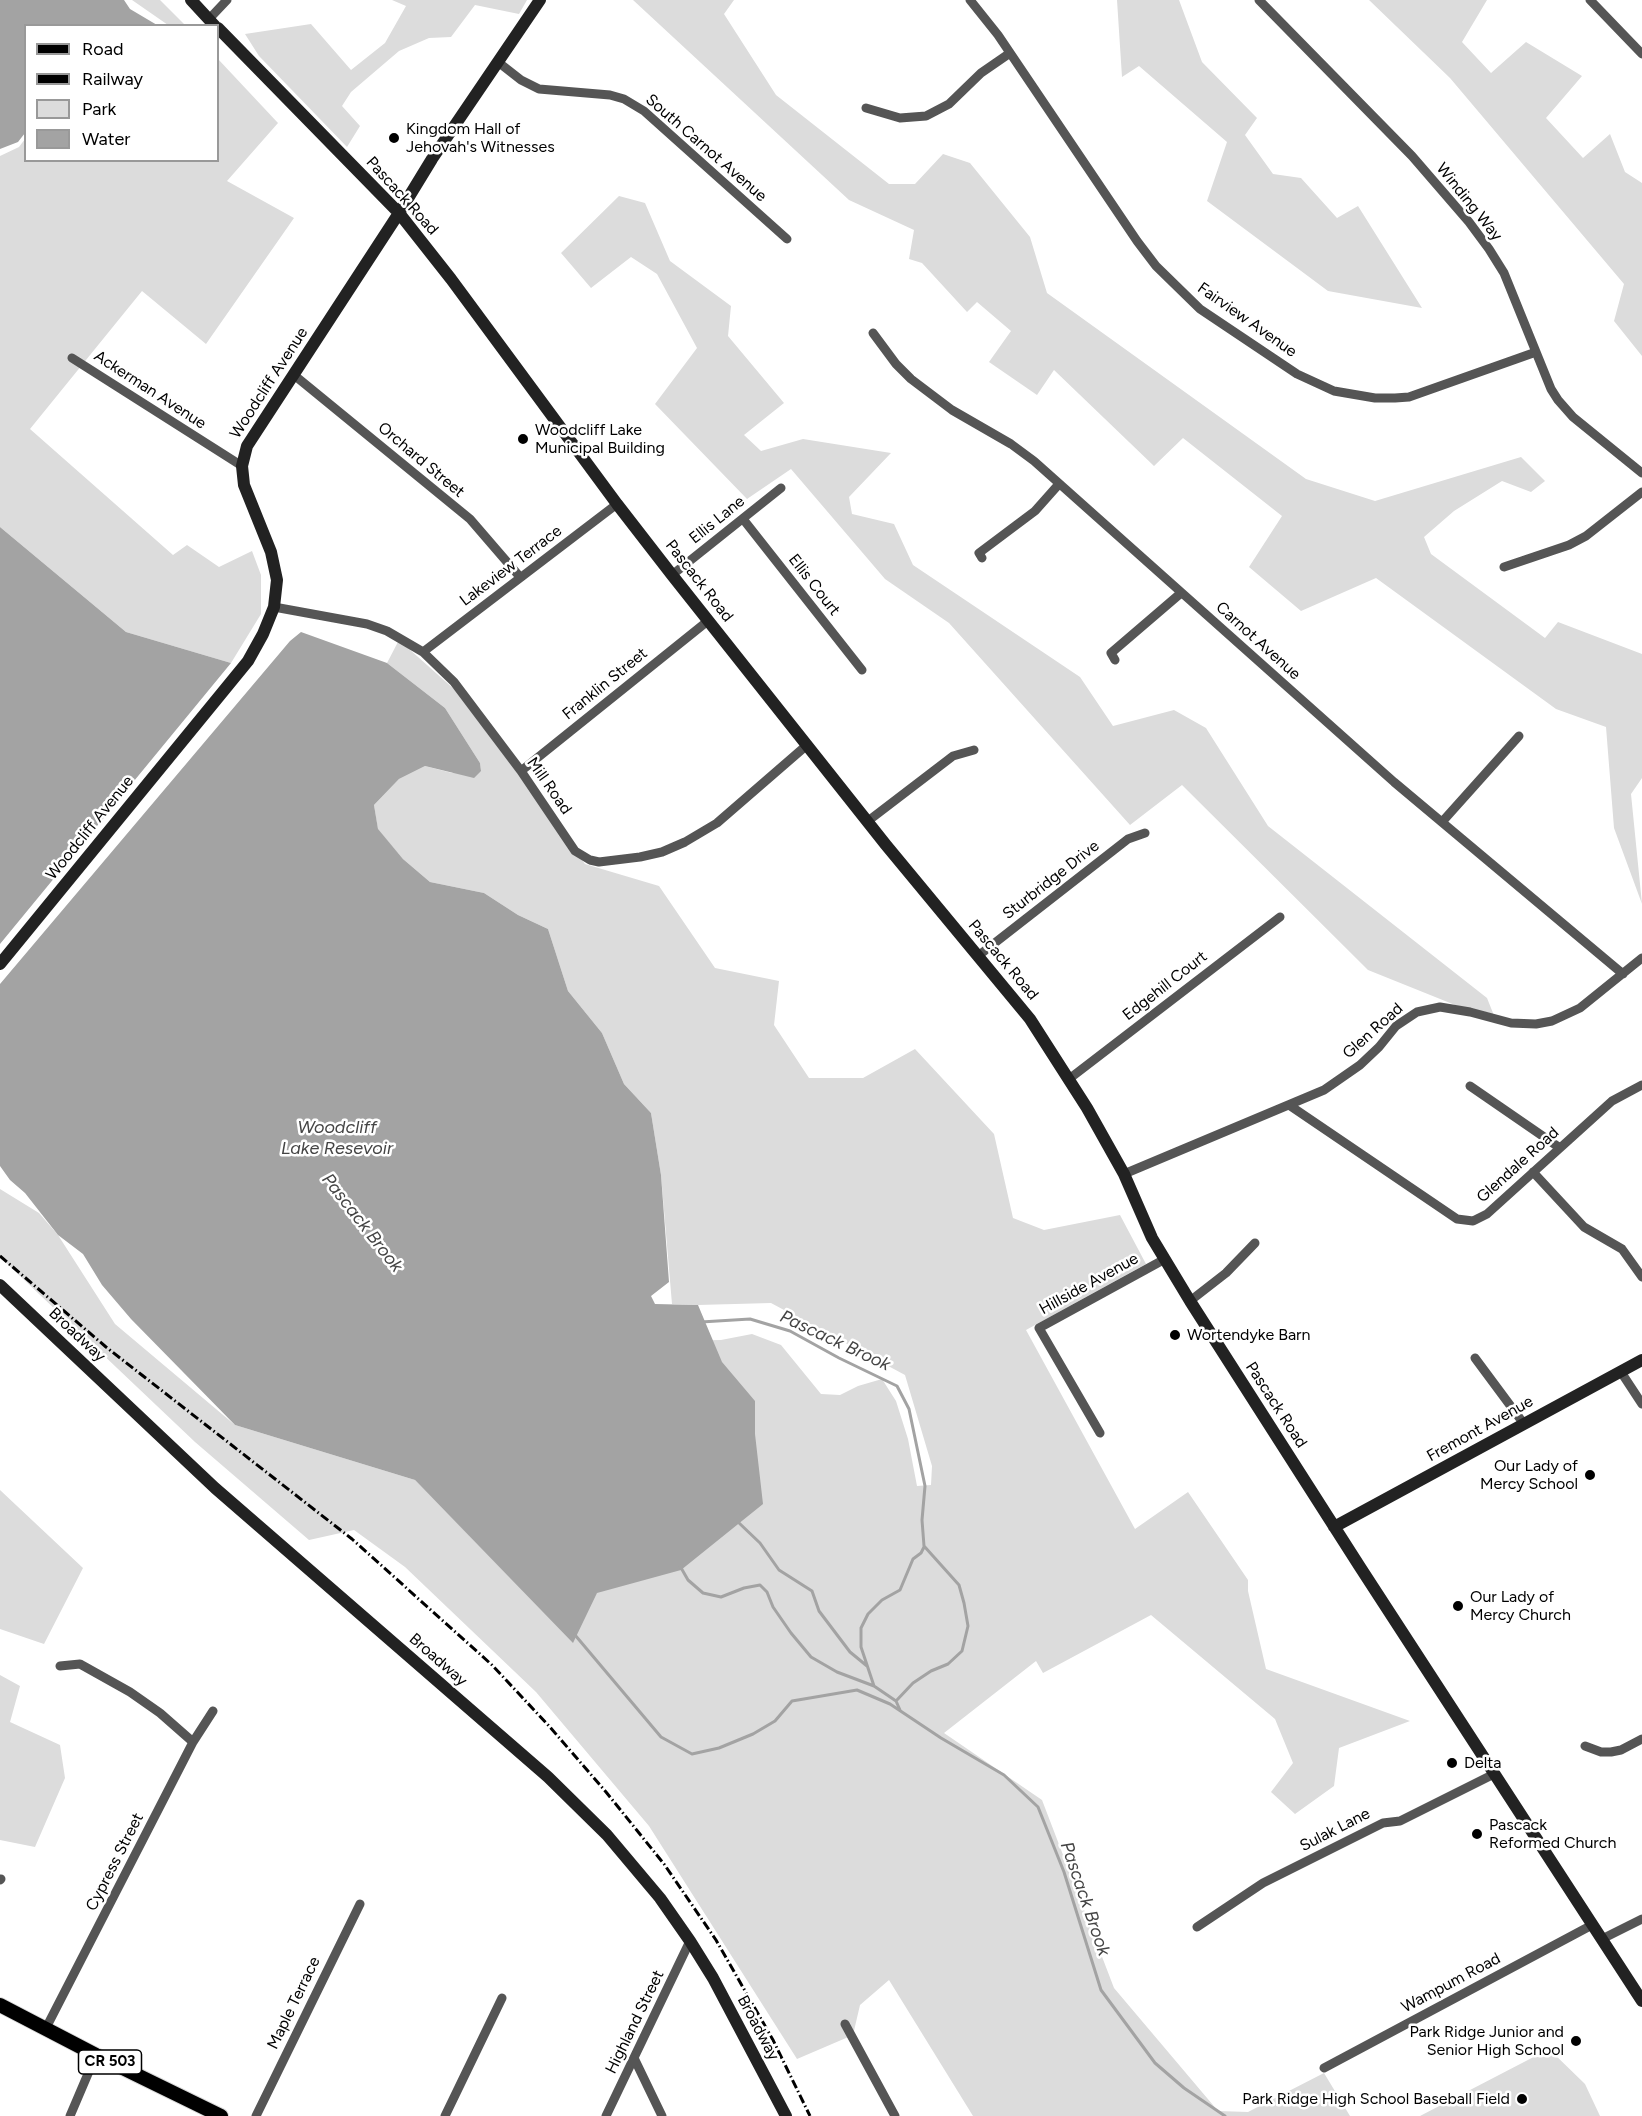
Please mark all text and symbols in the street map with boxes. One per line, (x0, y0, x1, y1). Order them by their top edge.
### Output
legend (24, 24, 219, 162)
text: Road (82, 38, 123, 60)
text: Railway (82, 68, 143, 90)
street label: South Carnot Avenue (641, 90, 771, 206)
text: Park (82, 98, 116, 120)
place label: Kingdom Hall of Jehovah's Witnesses (406, 119, 555, 157)
text: Water (82, 128, 130, 150)
marker: Kingdom Hall of Jehovah's Witnesses (387, 131, 401, 145)
street label: Pascack Road (362, 153, 442, 239)
street label: Winding Way (1432, 159, 1506, 245)
street label: Fairview Avenue (1194, 279, 1300, 361)
street label: Woodcliff Avenue (226, 324, 312, 442)
street label: Ackerman Avenue (90, 347, 210, 433)
street label: Orchard Street (374, 418, 468, 502)
place label: Woodcliff Lake Municipal Building (535, 420, 665, 458)
marker: Woodcliff Lake Municipal Building (516, 432, 530, 446)
street label: Ellis Lane (685, 492, 749, 548)
street label: Lakeview Terrace (456, 521, 566, 611)
street label: Pascack Road (661, 536, 737, 626)
street label: Ellis Court (784, 550, 844, 620)
street label: Carnot Avenue (1212, 598, 1304, 684)
street label: Franklin Street (559, 644, 651, 724)
street label: Mill Road (522, 754, 576, 818)
street label: Woodcliff Avenue (42, 772, 138, 884)
street label: Sturbridge Drive (999, 836, 1103, 924)
street label: Pascack Road (964, 916, 1042, 1004)
street label: Edgehill Court (1119, 947, 1211, 1025)
street label: Glen Road (1339, 999, 1407, 1063)
water label: Woodcliff Lake Resevoir (281, 1117, 393, 1160)
street label: Glendale Road (1473, 1123, 1563, 1207)
water label: Pascack Brook (317, 1169, 407, 1277)
street label: Hillside Avenue (1036, 1249, 1142, 1319)
street label: Broadway (45, 1304, 109, 1366)
water label: Pascack Brook (776, 1306, 894, 1376)
place label: Wortendyke Barn (1187, 1325, 1310, 1345)
marker: Wortendyke Barn (1168, 1328, 1182, 1342)
street label: Pascack Road (1241, 1358, 1311, 1452)
street label: Fremont Avenue (1423, 1392, 1537, 1466)
place label: Our Lady of Mercy School (1480, 1456, 1578, 1494)
marker: Our Lady of Mercy School (1583, 1468, 1597, 1482)
place label: Our Lady of Mercy Church (1470, 1587, 1571, 1625)
marker: Our Lady of Mercy Church (1451, 1599, 1465, 1613)
street label: Broadway (405, 1630, 471, 1690)
place label: Delta (1464, 1753, 1501, 1773)
marker: Delta (1445, 1756, 1459, 1770)
street label: Sulak Lane (1297, 1804, 1373, 1856)
street label: Cypress Street (82, 1810, 148, 1914)
place label: Pascack Reformed Church (1489, 1815, 1616, 1853)
marker: Pascack Reformed Church (1470, 1827, 1484, 1841)
water label: Pascack Brook (1055, 1839, 1115, 1959)
street label: Wampum Road (1398, 1949, 1504, 2017)
street label: Maple Terrace (263, 1954, 325, 2052)
street label: Highland Street (602, 1967, 668, 2077)
street label: Broadway (733, 1992, 783, 2064)
place label: Park Ridge Junior and Senior High School (1410, 2022, 1564, 2060)
marker: Park Ridge Junior and Senior High School (1569, 2034, 1583, 2048)
road number: CR 503 (78, 2050, 142, 2074)
place label: Park Ridge High School Baseball Field (1242, 2089, 1510, 2109)
marker: Park Ridge High School Baseball Field (1515, 2092, 1529, 2106)

